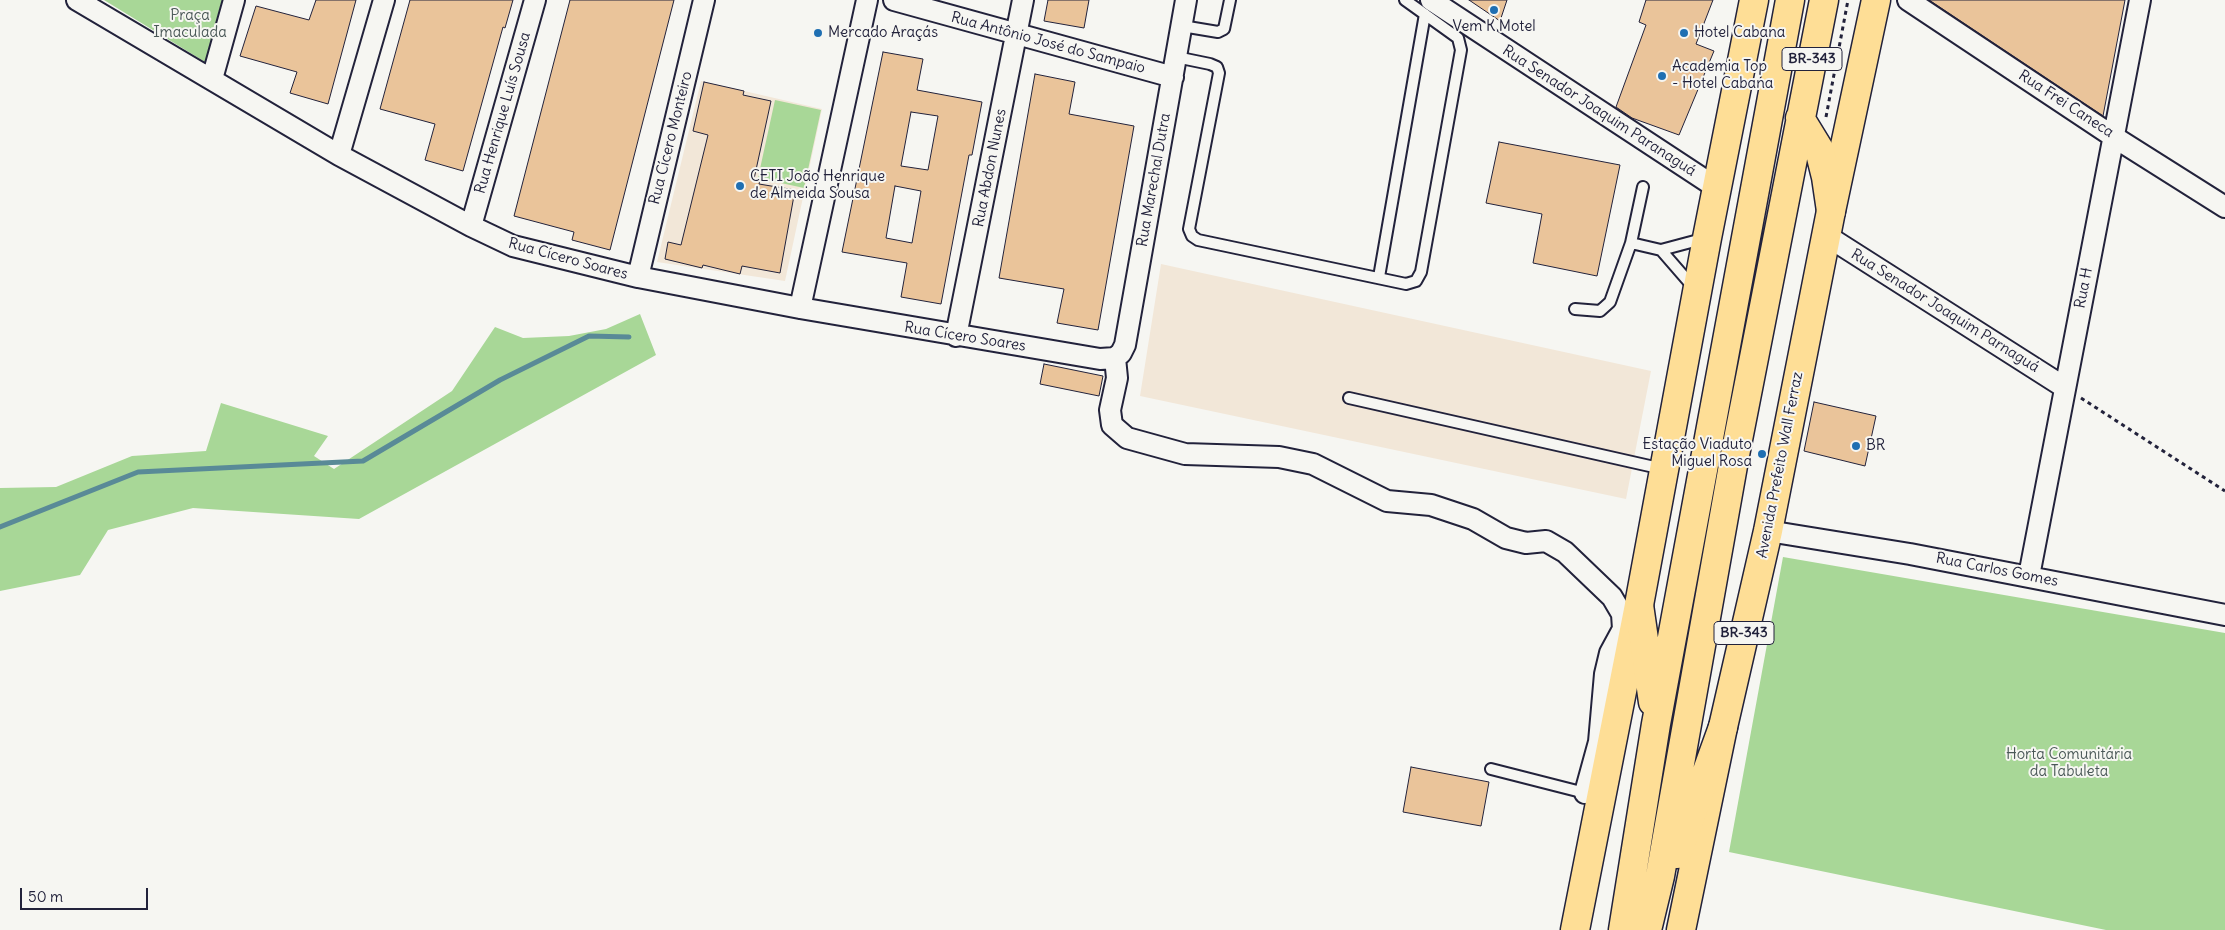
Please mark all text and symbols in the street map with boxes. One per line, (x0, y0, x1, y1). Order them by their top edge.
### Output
marker: Vem K Motel (1488, 4, 1500, 16)
park label: Praça Imaculada (153, 7, 227, 42)
street label: Rua Antônio José do Sampaio (949, 8, 1147, 78)
place label: Vem K Motel (1452, 18, 1536, 36)
place label: Mercado Araçás (828, 24, 938, 42)
place label: Hotel Cabana (1694, 24, 1785, 42)
marker: Mercado Araçás (812, 27, 824, 39)
marker: Hotel Cabana (1678, 27, 1690, 39)
street label: Rua Henrique Luís Sousa (471, 30, 535, 196)
street label: Rua Senador Joaquim Paranaguá (1499, 42, 1699, 180)
road number: BR-343 (1782, 48, 1842, 70)
place label: Academia Top - Hotel Cabana (1672, 58, 1773, 93)
street label: Rua Frei Caneca (2015, 66, 2117, 142)
street label: Rua Cícero Monteiro (646, 69, 696, 207)
marker: Academia Top - Hotel Cabana (1656, 70, 1668, 82)
street label: Rua Abdon Nunes (970, 107, 1010, 229)
street label: Rua Marechal Dutra (1133, 112, 1175, 248)
place label: CETI João Henrique de Almeida Sousa (750, 168, 885, 203)
marker: CETI João Henrique de Almeida Sousa (734, 180, 746, 192)
street label: Rua Cícero Soares (506, 234, 630, 284)
street label: Rua Senador Joaquim Parnaguá (1848, 245, 2042, 377)
street label: Rua H (2071, 266, 2097, 310)
street label: Rua Cícero Soares (903, 319, 1027, 355)
street label: Avenida Prefeito Wall Ferraz (1753, 370, 1807, 560)
place label: Estação Viaduto Miguel Rosa (1643, 436, 1752, 471)
place label: BR (1866, 437, 1885, 455)
marker: BR (1850, 440, 1862, 452)
marker: Estação Viaduto Miguel Rosa (1756, 448, 1768, 460)
street label: Rua Carlos Gomes (1934, 549, 2060, 591)
road number: BR-343 (1714, 622, 1774, 644)
park label: Horta Comunitária da Tabuleta (2006, 746, 2132, 781)
scale bar (22, 878, 150, 910)
text: 50 m (28, 887, 63, 906)

